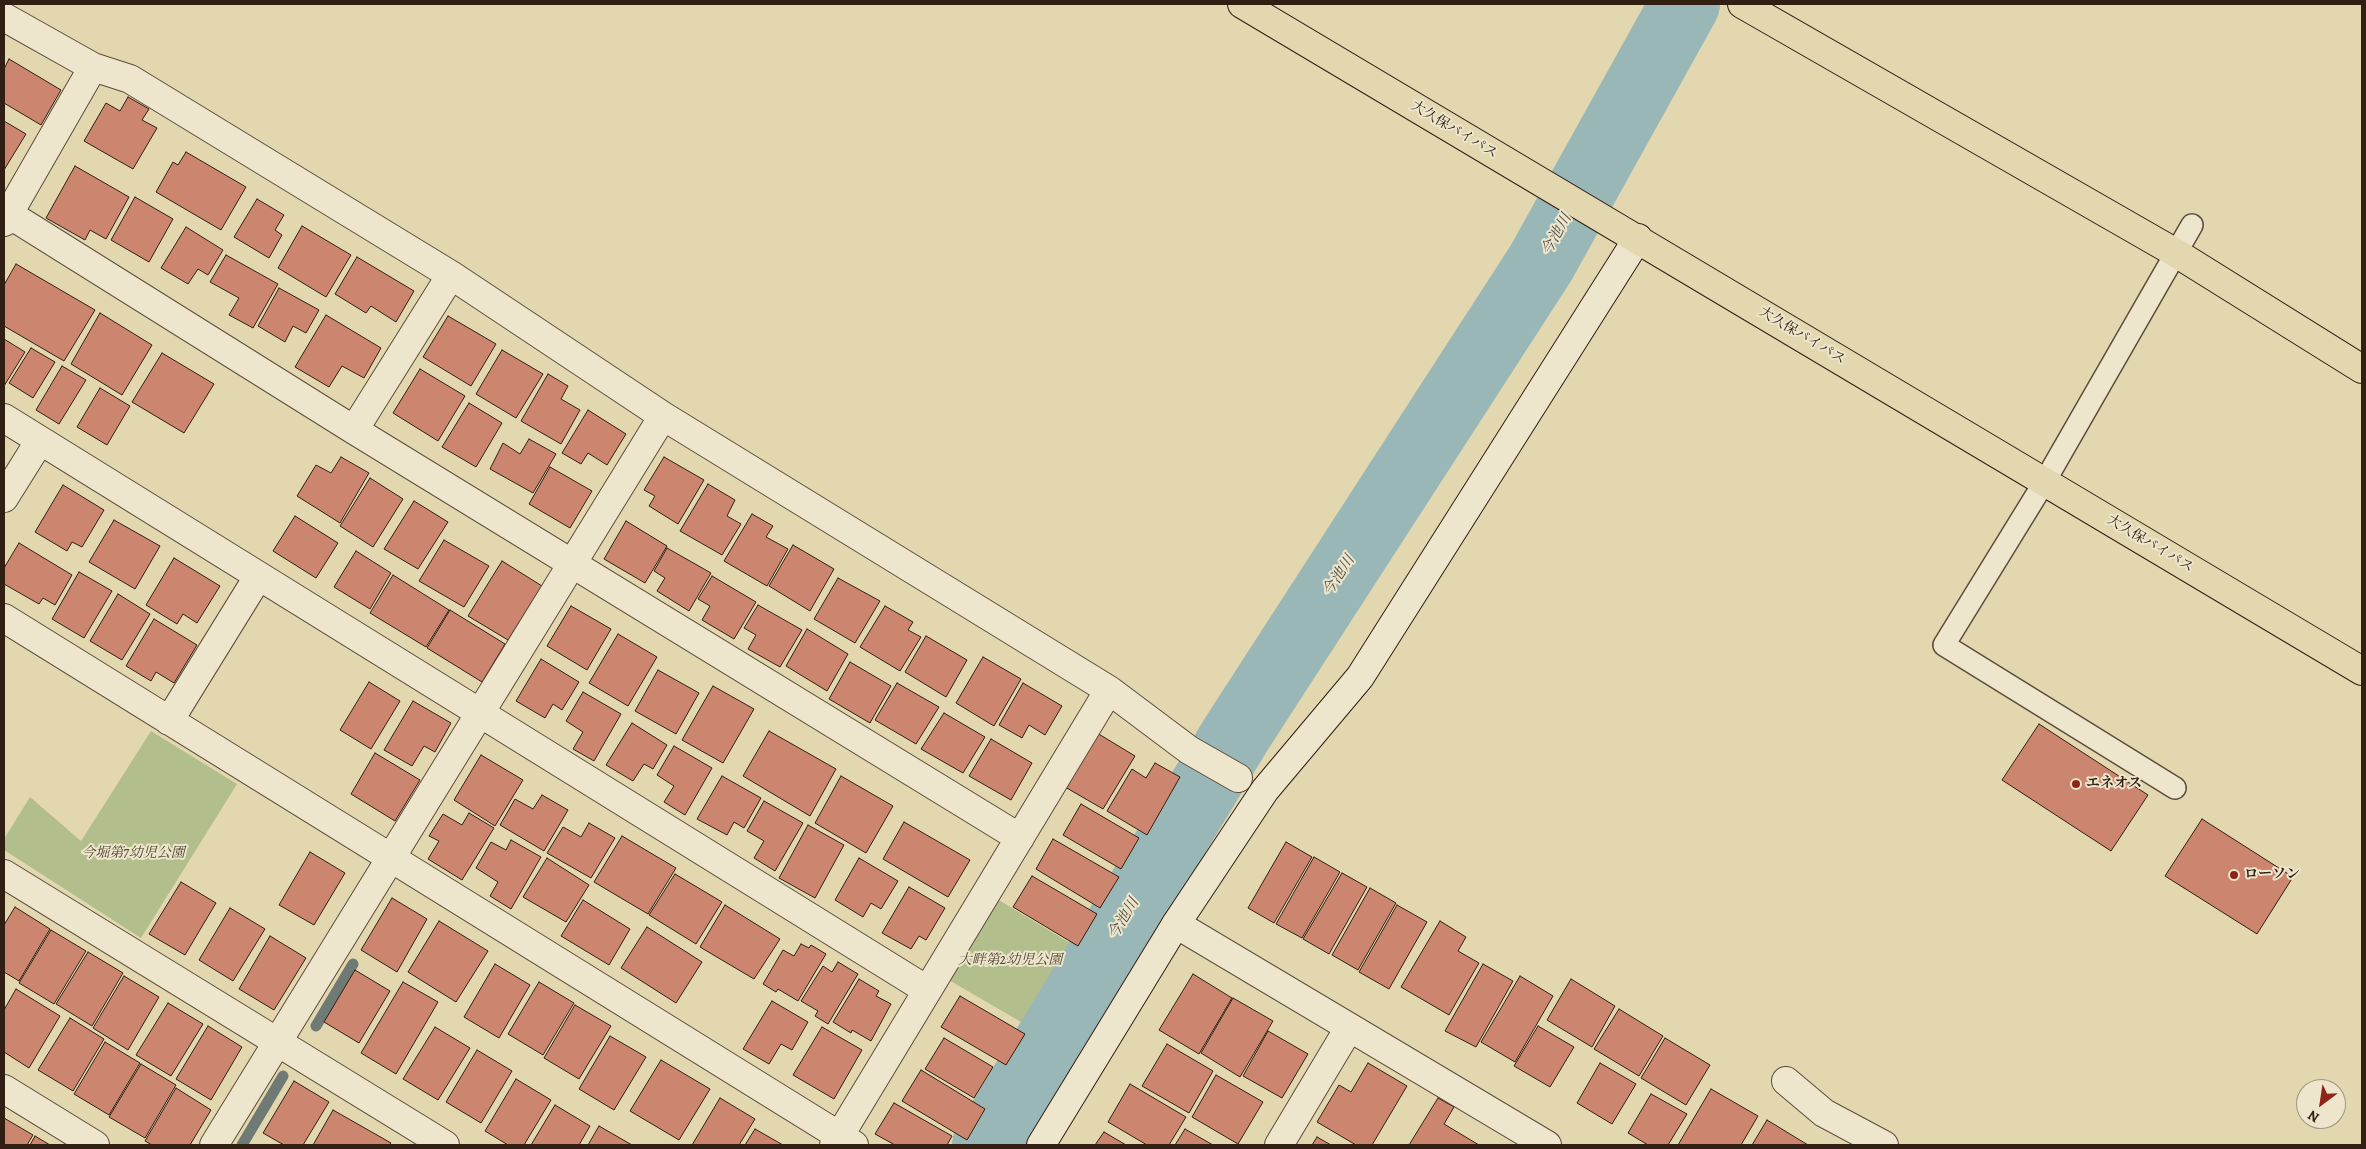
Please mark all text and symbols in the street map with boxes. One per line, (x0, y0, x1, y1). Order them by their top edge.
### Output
street label: 大久保バイパス (1408, 98, 1500, 162)
water label: 今池川 (1538, 211, 1576, 259)
street label: 大久保バイパス (1756, 304, 1848, 368)
street label: 大久保バイパス (2104, 512, 2196, 576)
water label: 今池川 (1319, 552, 1359, 600)
place label: エネオス (2086, 776, 2142, 792)
marker: エネオス (2070, 778, 2082, 790)
park label: 今堀第7幼児公園 (81, 846, 185, 862)
place label: ローソン (2244, 867, 2300, 883)
marker: ローソン (2228, 869, 2240, 881)
water label: 今池川 (1105, 895, 1143, 943)
park label: 大畔第2幼児公園 (958, 953, 1062, 969)
north arrow (2296, 1079, 2346, 1129)
text: N (2304, 1106, 2323, 1127)

